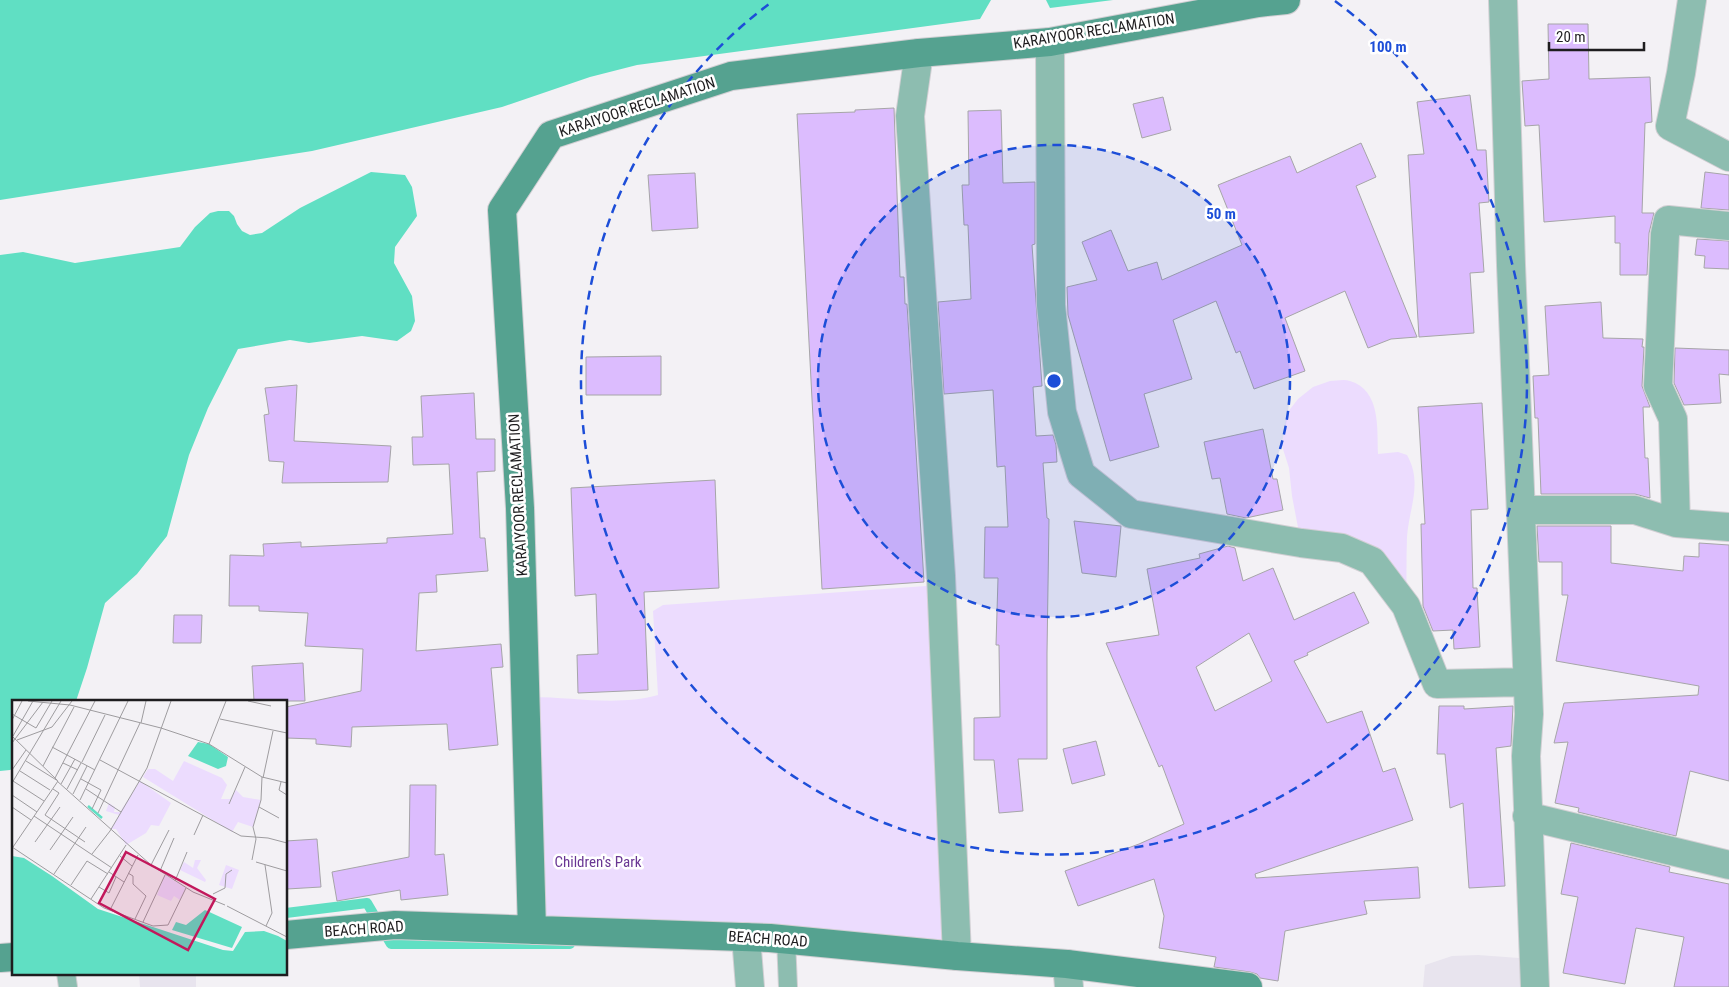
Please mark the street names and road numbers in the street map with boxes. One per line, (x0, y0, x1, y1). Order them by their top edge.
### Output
street label: KARAIYOOR RECLAMATION (1012, 9, 1176, 53)
street label: KARAIYOOR RECLAMATION (557, 73, 717, 141)
street label: KARAIYOOR RECLAMATION (505, 413, 531, 577)
street label: BEACH ROAD (324, 917, 404, 941)
street label: BEACH ROAD (728, 927, 808, 951)

